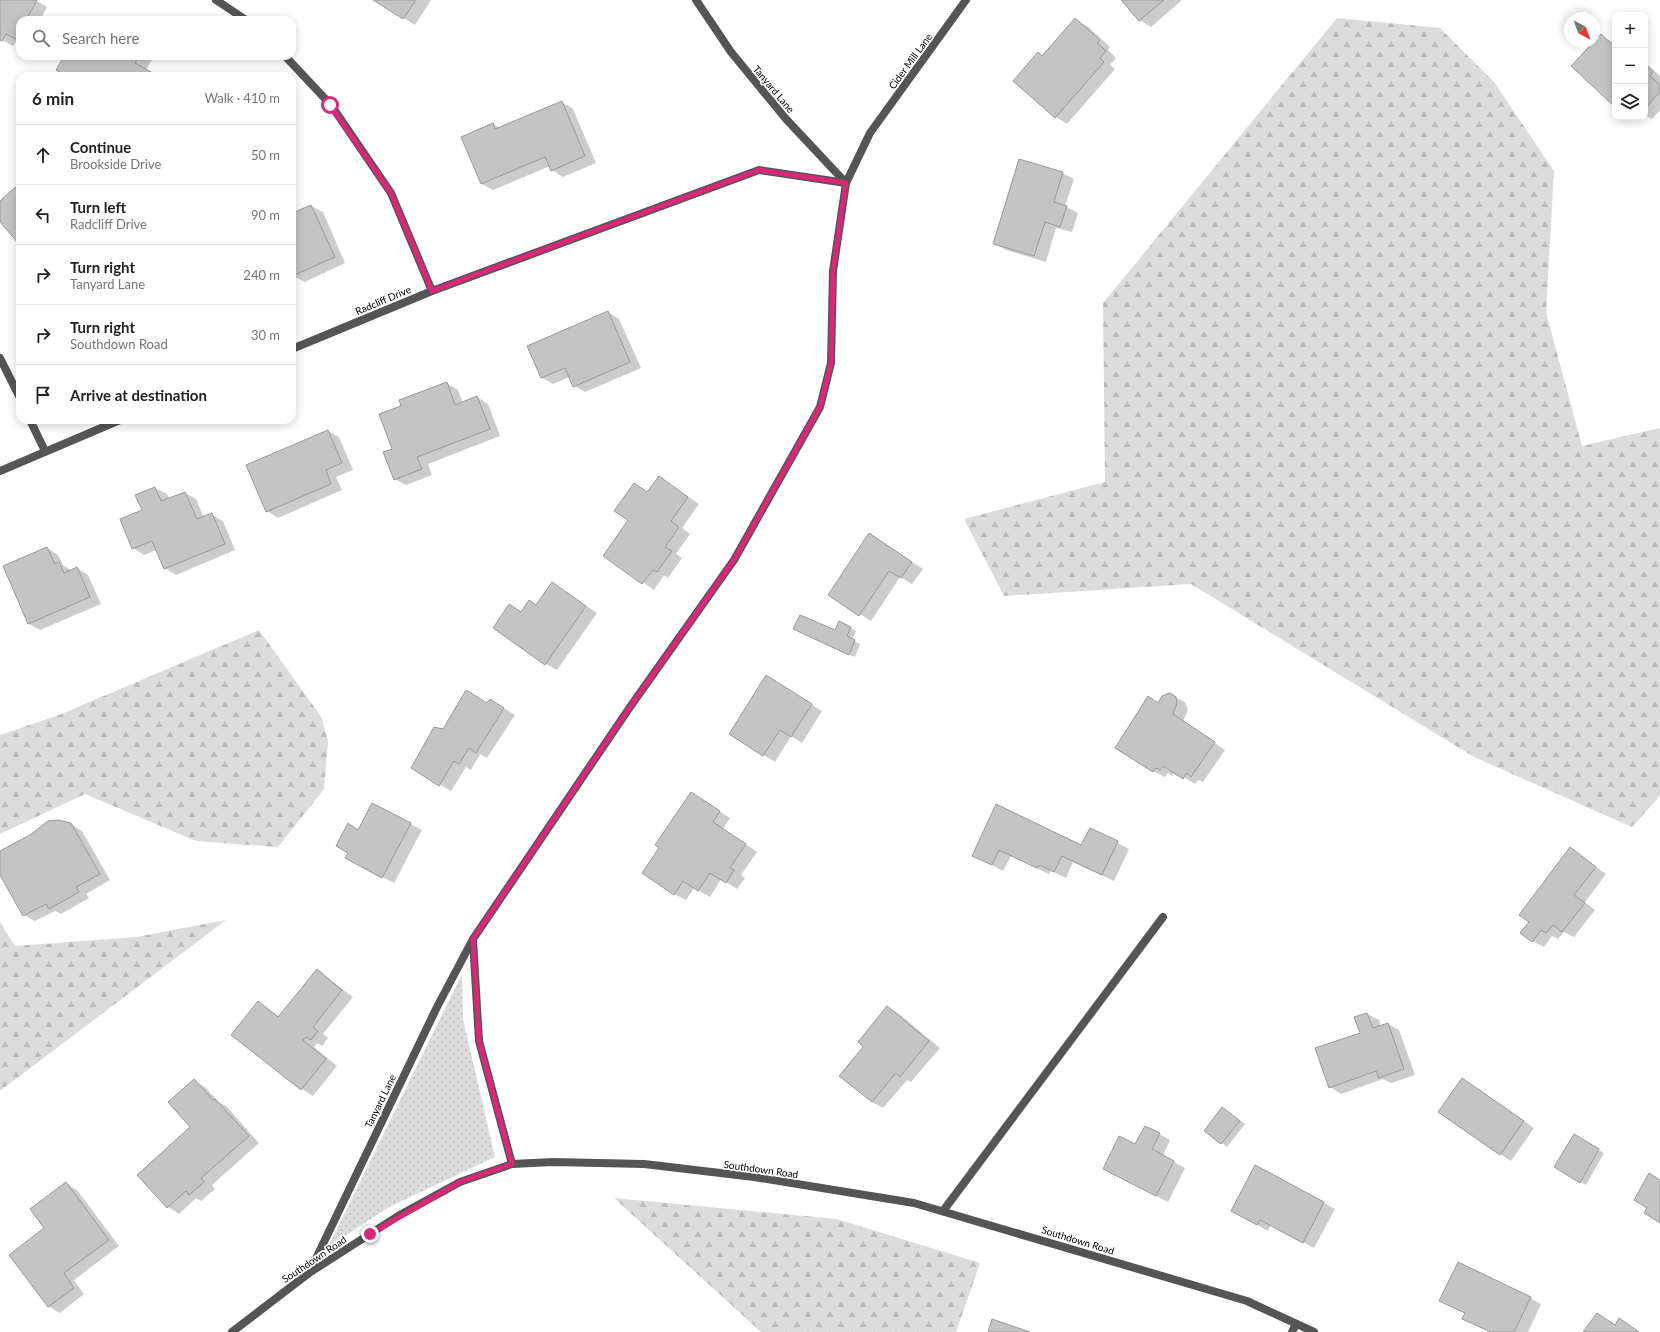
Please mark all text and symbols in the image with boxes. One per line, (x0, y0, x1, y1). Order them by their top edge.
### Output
north arrow (1564, 12, 1600, 48)
map controls (1612, 12, 1648, 120)
button: + (1612, 12, 1648, 48)
search box (16, 16, 296, 60)
icon: search (30, 27, 52, 49)
text: Search here (62, 29, 139, 47)
street label: Cider Mill Lane (886, 31, 934, 91)
button: − (1612, 48, 1648, 84)
street label: Tanyard Lane (751, 63, 797, 115)
button: layers (1612, 84, 1648, 120)
text: 6 min (32, 88, 74, 109)
text: Walk · 410 m (204, 90, 280, 106)
route start (321, 96, 339, 114)
text: Continue (70, 138, 131, 156)
icon: ahead (32, 144, 54, 166)
text: 50 m (251, 147, 280, 163)
text: Brookside Drive (70, 156, 161, 172)
text: Turn left (70, 198, 126, 216)
icon: left (32, 204, 54, 226)
text: 90 m (251, 207, 280, 223)
text: Radcliff Drive (70, 216, 147, 232)
text: Turn right (70, 258, 135, 276)
icon: right (32, 264, 54, 286)
text: 240 m (243, 267, 280, 283)
text: Tanyard Lane (70, 276, 145, 292)
street label: Radcliff Drive (353, 283, 413, 317)
text: Turn right (70, 318, 135, 336)
icon: right (32, 324, 54, 346)
text: 30 m (251, 327, 280, 343)
text: Southdown Road (70, 336, 168, 352)
icon: arrive (32, 384, 54, 406)
text: Arrive at destination (70, 386, 207, 404)
street label: Tanyard Lane (362, 1072, 398, 1130)
street label: Southdown Road (723, 1158, 799, 1180)
street label: Southdown Road (1040, 1223, 1116, 1257)
route end (361, 1225, 379, 1243)
street label: Southdown Road (279, 1233, 349, 1285)

